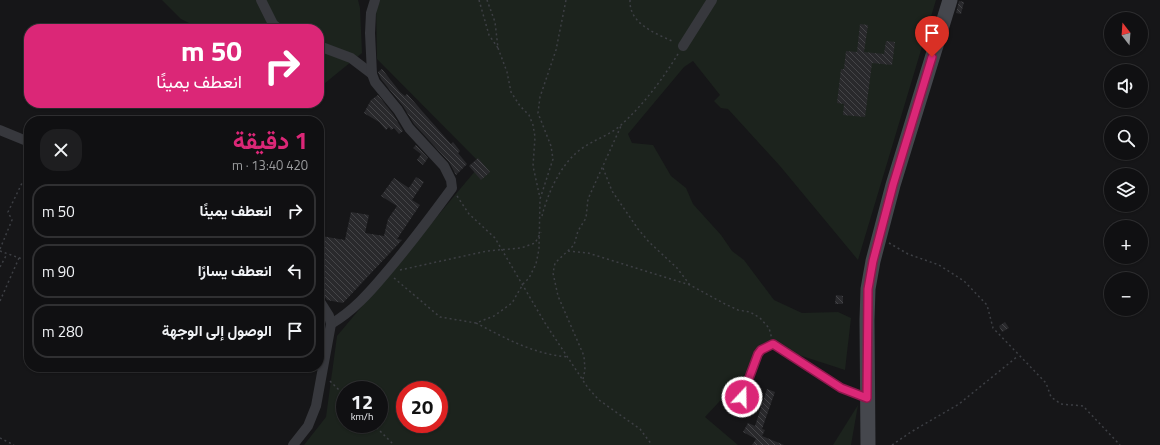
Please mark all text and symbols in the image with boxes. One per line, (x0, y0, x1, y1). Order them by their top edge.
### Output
north arrow (1104, 12, 1148, 56)
map controls (1104, 12, 1148, 316)
pin (915, 16, 949, 57)
icon: arrive (921, 22, 943, 44)
text: 50 m (181, 29, 242, 72)
icon: right (256, 40, 308, 92)
button: sound (1104, 64, 1148, 108)
text: انعطف يمينًا (156, 68, 242, 95)
button: search (1104, 116, 1148, 160)
text: 1 دقيقة (233, 122, 308, 158)
button: close (40, 129, 82, 171)
text: 420 m · 13:40 (232, 155, 308, 175)
button: layers (1104, 168, 1148, 212)
text: انعطف يمينًا (200, 199, 272, 222)
text: 50 m (42, 200, 75, 223)
icon: right (284, 200, 306, 222)
button: + (1104, 220, 1148, 264)
text: انعطف يسارًا (198, 259, 272, 282)
text: 90 m (42, 260, 75, 283)
icon: left (284, 260, 306, 282)
button: − (1104, 272, 1148, 316)
text: الوصول إلى الوجهة (162, 319, 272, 342)
text: 280 m (42, 320, 83, 343)
icon: arrive (284, 320, 306, 342)
position arrow (721, 376, 763, 418)
speed limit sign: 20 (396, 381, 448, 433)
text: 12 (351, 386, 373, 417)
text: km/h (351, 409, 373, 424)

